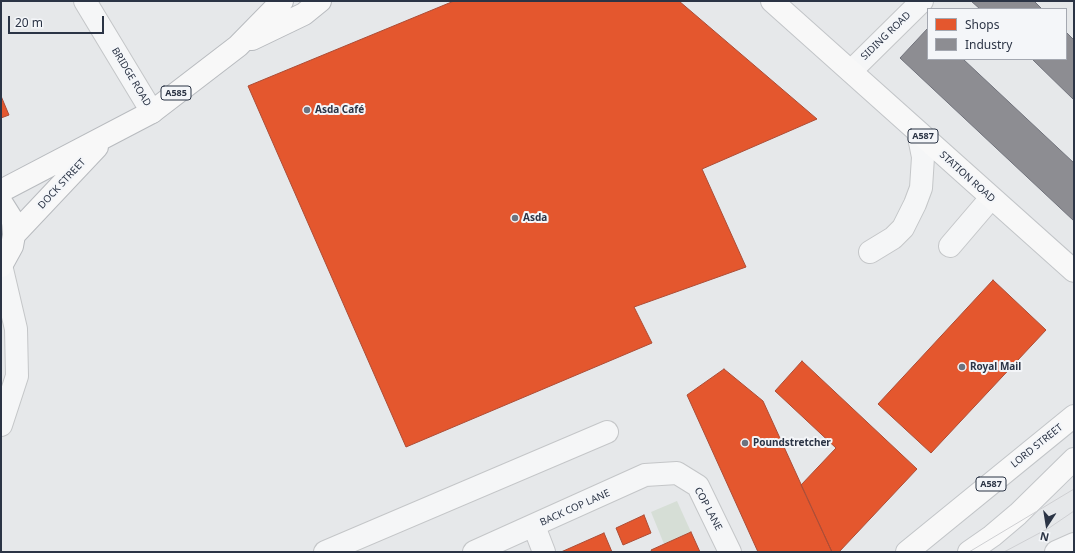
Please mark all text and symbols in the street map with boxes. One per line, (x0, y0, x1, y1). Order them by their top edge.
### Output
scale bar (10, 8, 106, 34)
legend (927, 8, 1067, 60)
street label: SIDING ROAD (859, 9, 913, 63)
text: 20 m (15, 14, 43, 31)
text: Shops (965, 16, 999, 33)
text: Industry (965, 36, 1012, 53)
street label: BRIDGE ROAD (109, 45, 153, 109)
road number: A585 (161, 86, 191, 100)
place label: Asda Café (315, 104, 364, 116)
marker: Asda Café (302, 105, 312, 115)
road number: A587 (908, 129, 938, 143)
street label: STATION ROAD (937, 149, 997, 205)
street label: DOCK STREET (36, 156, 88, 212)
place label: Asda (523, 212, 547, 224)
marker: Asda (510, 213, 520, 223)
place label: Royal Mail (970, 361, 1021, 373)
marker: Royal Mail (957, 362, 967, 372)
street label: LORD STREET (1009, 422, 1065, 470)
place label: Poundstretcher (753, 437, 831, 449)
marker: Poundstretcher (740, 438, 750, 448)
road number: A587 (976, 477, 1006, 491)
street label: COP LANE (692, 485, 724, 533)
street label: BACK COP LANE (538, 487, 612, 529)
north arrow (1027, 505, 1067, 545)
text: N (1038, 529, 1050, 545)

